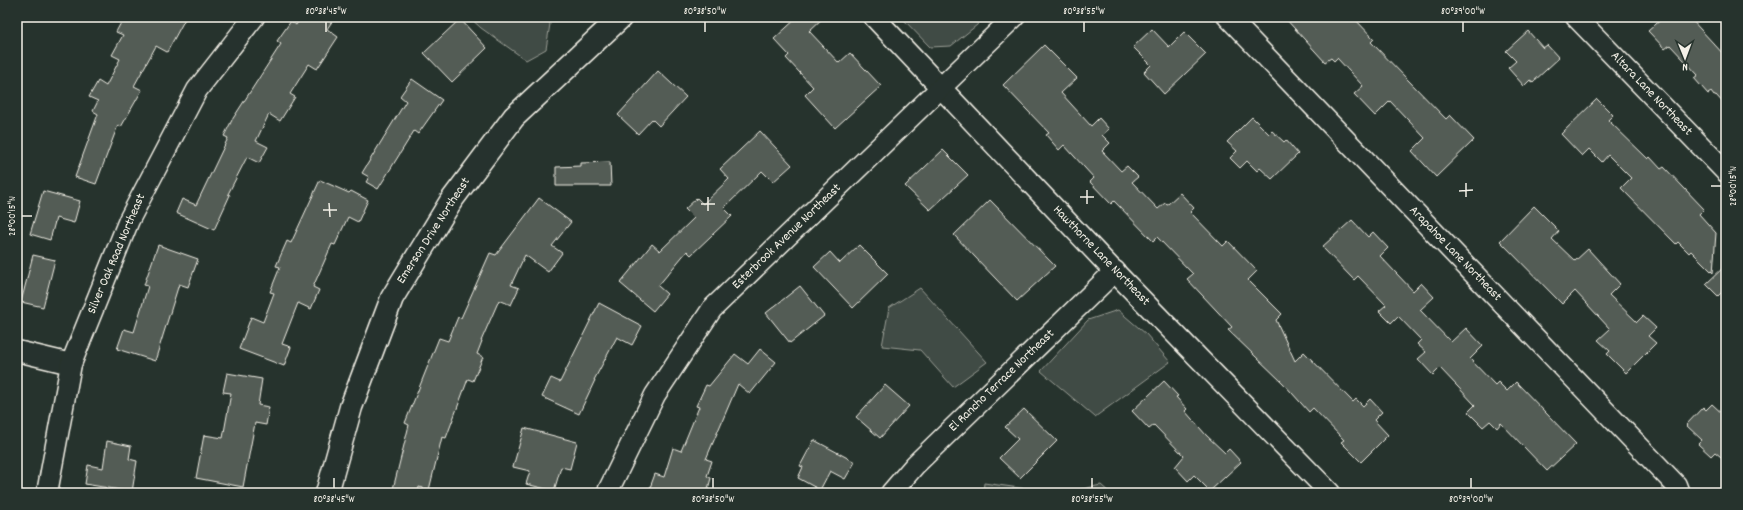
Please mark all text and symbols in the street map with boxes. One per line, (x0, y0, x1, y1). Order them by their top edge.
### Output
text: 80°38'45"W (305, 5, 347, 19)
text: 80°38'50"W (684, 5, 726, 19)
text: 80°38'55"W (1063, 5, 1105, 19)
text: 80°39'00"W (1441, 5, 1485, 19)
north arrow (1665, 38, 1705, 78)
street label: Altara Lane Northeast (1607, 49, 1695, 139)
text: 28°00'15"N (1727, 166, 1741, 206)
street label: Emerson Drive Northeast (392, 174, 476, 288)
street label: Esterbrook Avenue Northeast (728, 180, 846, 294)
street label: Silver Oak Road Northeast (83, 191, 151, 317)
text: 28°00'15"N (6, 196, 20, 236)
street label: Hawthorne Lane Northeast (1048, 201, 1154, 311)
street label: Arapahoe Lane Northeast (1404, 202, 1506, 306)
street label: El Rancho Terrace Northeast (945, 325, 1059, 437)
text: 80°38'45"W (313, 493, 355, 507)
text: 80°38'50"W (692, 493, 734, 507)
text: 80°38'55"W (1071, 493, 1113, 507)
text: 80°39'00"W (1449, 493, 1493, 507)

